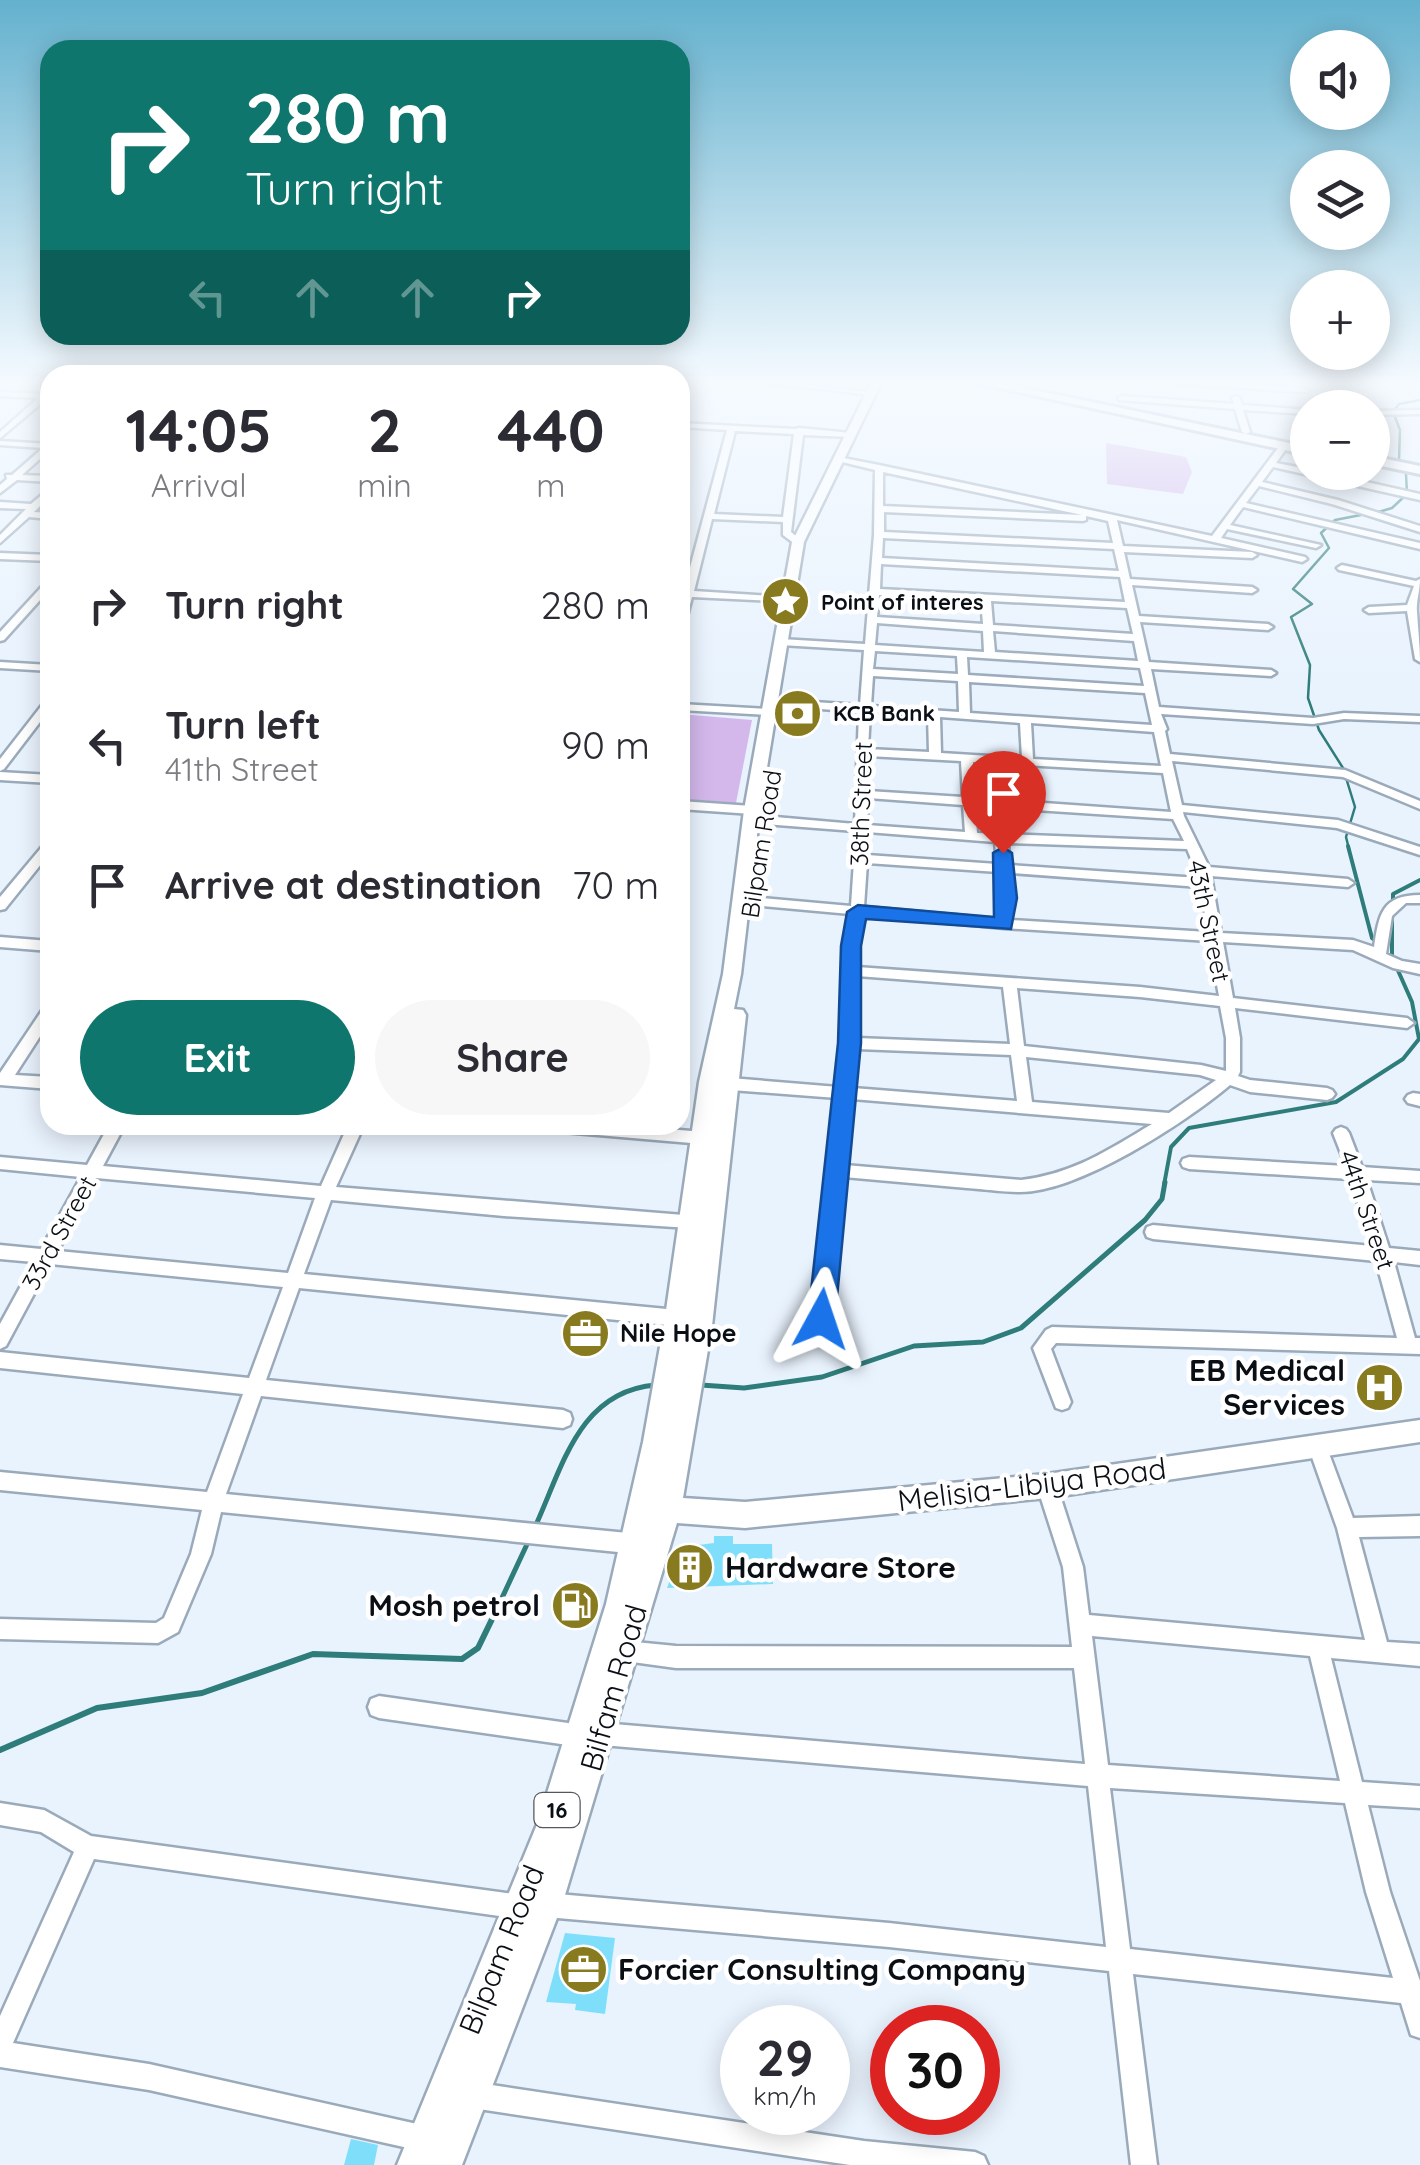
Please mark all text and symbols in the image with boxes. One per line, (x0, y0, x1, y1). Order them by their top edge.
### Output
map controls (1290, 30, 1390, 490)
button: sound (1290, 30, 1390, 130)
text: 280 m (245, 73, 450, 161)
icon: right (80, 80, 210, 210)
button: layers (1290, 150, 1390, 250)
text: Turn right (245, 160, 444, 216)
icon: left (180, 270, 235, 325)
icon: ahead (285, 270, 340, 325)
icon: ahead (390, 270, 445, 325)
icon: right (495, 270, 550, 325)
button: + (1290, 270, 1390, 370)
button: − (1290, 390, 1390, 490)
text: 14:05 (125, 392, 272, 467)
text: 2 (367, 392, 402, 467)
text: 440 (497, 392, 605, 467)
text: Arrival (151, 465, 247, 505)
text: min (357, 465, 412, 505)
text: m (536, 465, 565, 505)
place icon: Point of interes (760, 576, 812, 628)
icon: right (80, 578, 135, 633)
text: Turn right (165, 581, 344, 629)
text: 280 m (541, 581, 650, 629)
place label: Point of interes (821, 588, 984, 616)
bank icon: KCB Bank (772, 687, 824, 739)
place label: KCB Bank (833, 699, 935, 727)
text: Turn left (165, 701, 321, 749)
icon: left (80, 718, 135, 773)
text: 90 m (561, 721, 650, 769)
street label: 38th Street (843, 741, 878, 867)
text: 41th Street (165, 749, 319, 789)
pin (961, 751, 1046, 854)
icon: arrive (976, 766, 1031, 821)
street label: Bilpam Road (734, 768, 787, 920)
street label: 43th Street (1181, 857, 1238, 985)
icon: arrive (80, 858, 135, 913)
text: Arrive at destination (165, 861, 542, 909)
text: 70 m (572, 861, 659, 909)
button: Exit (80, 1000, 355, 1115)
button: Share (375, 1000, 650, 1115)
street label: 44th Street (1333, 1146, 1402, 1274)
street label: 33rd Street (15, 1170, 103, 1295)
position arrow (769, 1267, 873, 1371)
office icon: Nile Hope (559, 1307, 611, 1359)
place label: Nile Hope (620, 1317, 737, 1348)
place label: EB Medical Services (1189, 1351, 1345, 1423)
hospital icon: EB Medical Services (1354, 1362, 1406, 1414)
street label: Melisia-Libiya Road (895, 1449, 1168, 1519)
building icon: Hardware Store (664, 1542, 716, 1594)
place label: Hardware Store (725, 1548, 956, 1586)
fuel station icon: Mosh petrol (549, 1580, 601, 1632)
place label: Mosh petrol (368, 1586, 540, 1624)
street label: Bilfam Road (571, 1600, 655, 1776)
road number: 16 (534, 1793, 580, 1827)
street label: Bilpam Road (450, 1859, 552, 2040)
office icon: Forcier Consulting Company (557, 1944, 609, 1996)
place label: Forcier Consulting Company (618, 1950, 1026, 1988)
speed limit sign: 30 (870, 2005, 1000, 2135)
text: 29 (757, 2026, 813, 2089)
text: km/h (753, 2080, 817, 2111)

